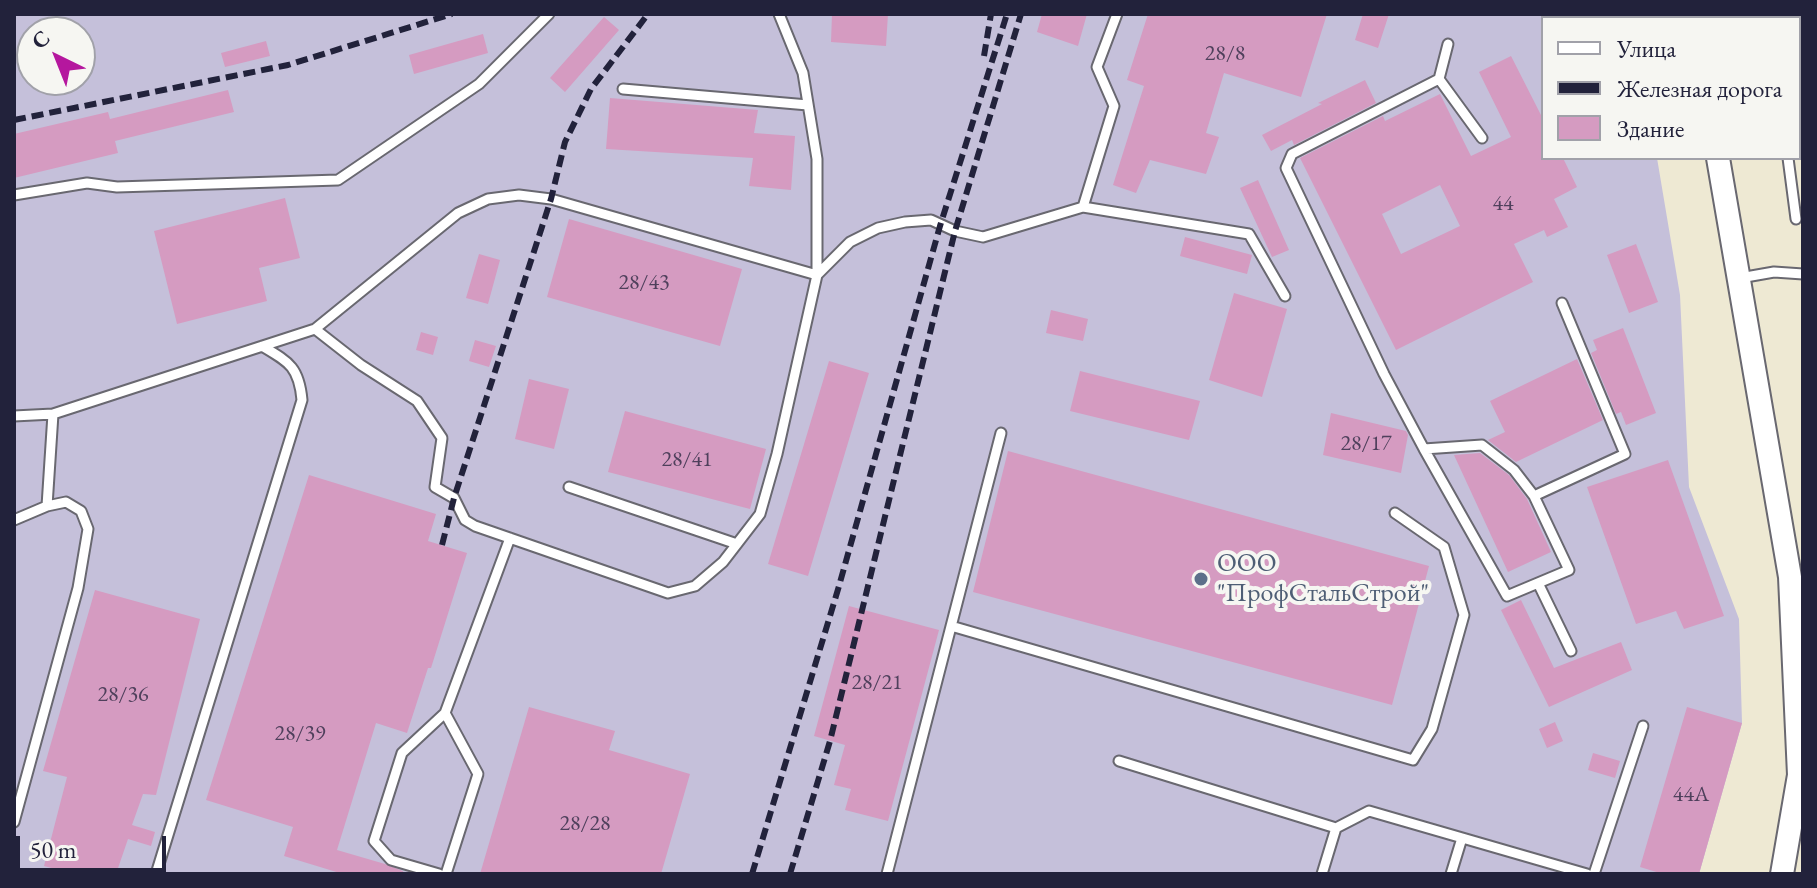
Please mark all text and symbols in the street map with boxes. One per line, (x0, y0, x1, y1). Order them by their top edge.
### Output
north arrow (16, 16, 96, 96)
legend (1541, 16, 1801, 160)
text: С (25, 24, 56, 55)
text: Улица (1617, 33, 1676, 64)
house number: 28/8 (1205, 41, 1245, 67)
text: Железная дорога (1617, 73, 1782, 104)
text: Здание (1617, 113, 1684, 144)
house number: 44 (1492, 191, 1514, 217)
house number: 28/43 (618, 270, 670, 296)
house number: 28/17 (1340, 431, 1392, 457)
house number: 28/41 (661, 447, 713, 473)
place label: ООО "ПрофСтальСтрой" (1217, 548, 1429, 610)
marker: ООО "ПрофСтальСтрой" (1192, 570, 1210, 588)
house number: 28/21 (851, 670, 903, 696)
house number: 28/36 (97, 682, 149, 708)
house number: 28/39 (274, 721, 326, 747)
house number: 44А (1673, 782, 1709, 808)
house number: 28/28 (559, 811, 611, 837)
scale bar (20, 820, 170, 870)
text: 50 m (30, 834, 77, 865)

